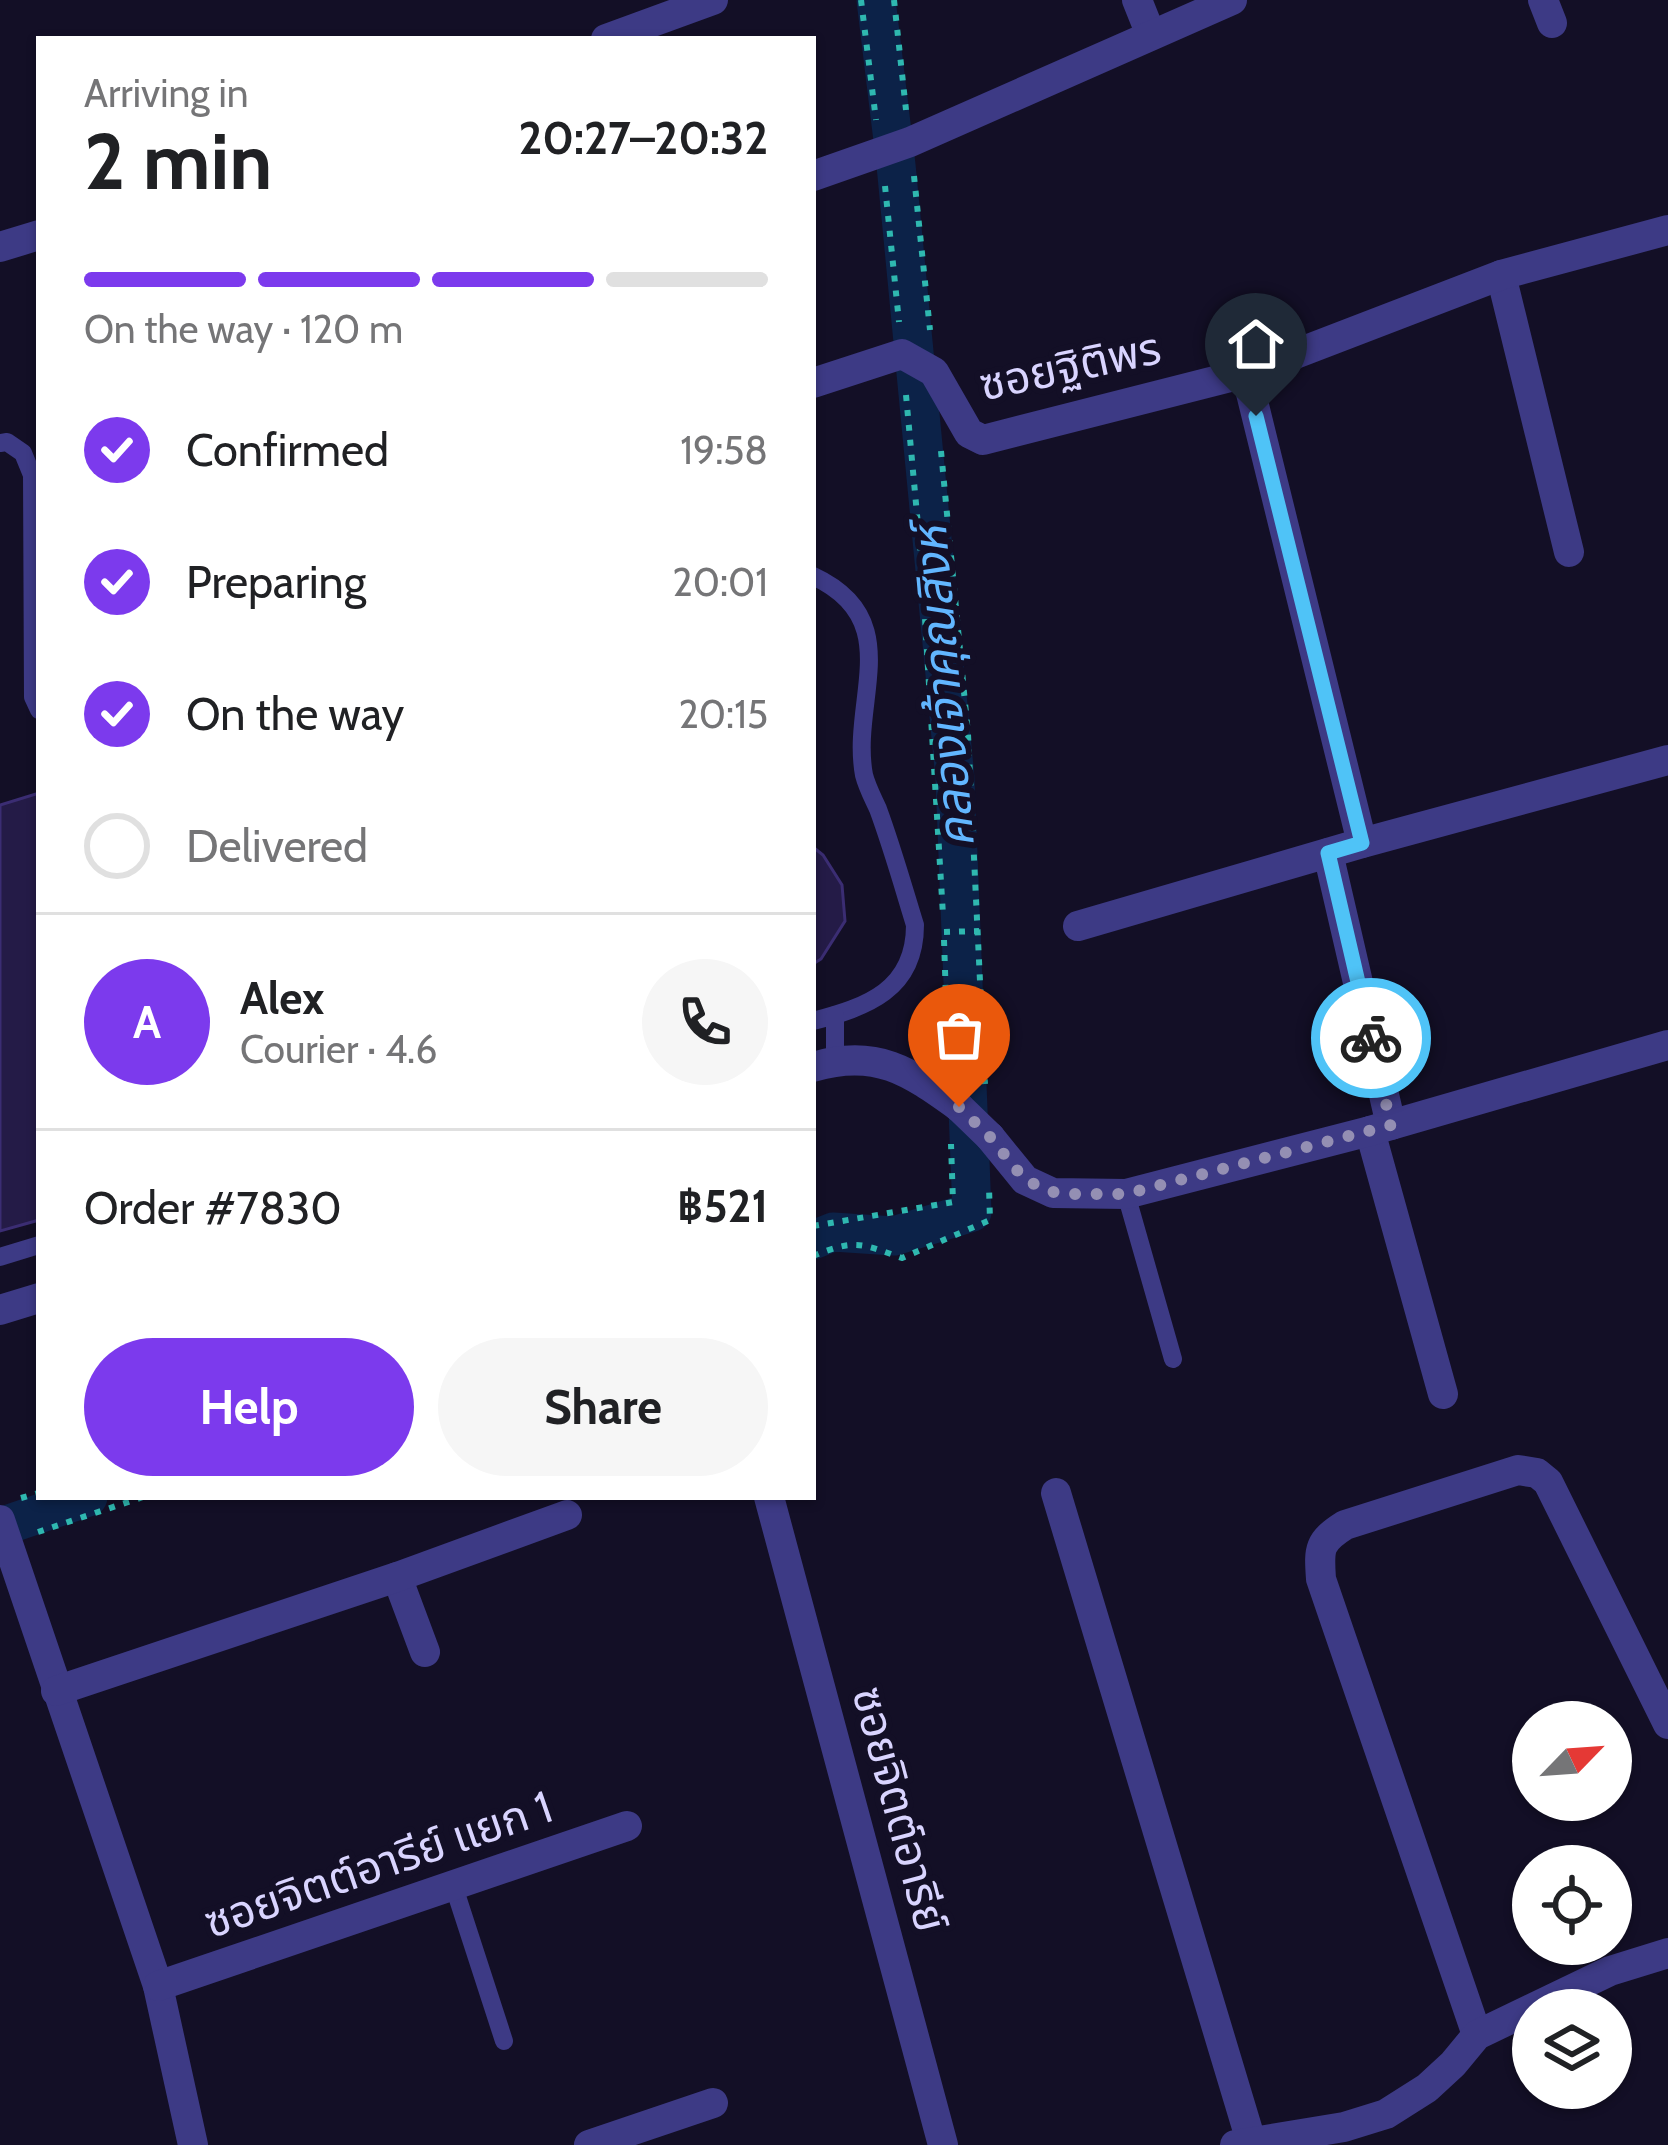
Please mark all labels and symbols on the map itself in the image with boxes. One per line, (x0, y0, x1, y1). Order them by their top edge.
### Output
pin (1205, 293, 1307, 416)
street label: ซอยฐิติพร (974, 320, 1166, 412)
water label: คลองเจ้าคุณสิงห์ (899, 515, 987, 850)
courier (1311, 978, 1431, 1098)
pin (908, 984, 1010, 1107)
street label: ซอยจิตต์อารีย์ (841, 1681, 959, 1937)
north arrow (1512, 1701, 1632, 1821)
street label: ซอยจิตต์อารีย์ แยก 1 (197, 1779, 559, 1949)

